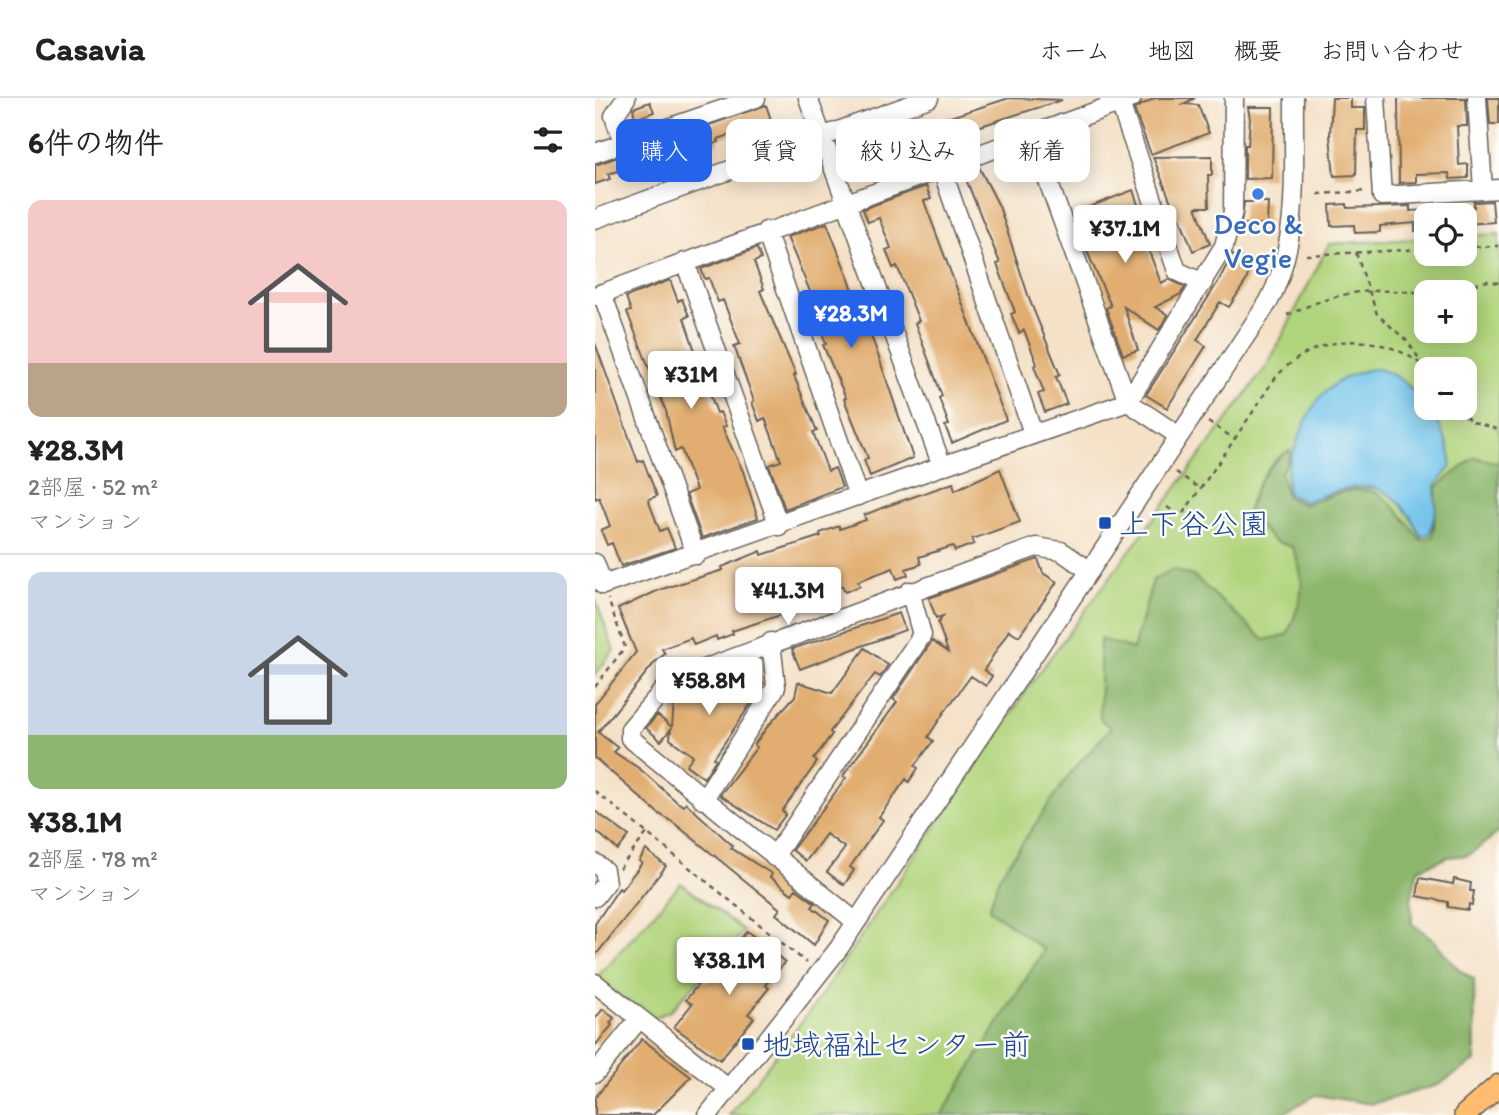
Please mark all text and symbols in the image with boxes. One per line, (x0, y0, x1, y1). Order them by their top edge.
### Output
text: Casavia (35, 29, 145, 68)
text: ホーム (1039, 36, 1110, 65)
text: 地図 (1148, 36, 1196, 65)
text: 概要 (1234, 36, 1282, 65)
text: お問い合わせ (1320, 36, 1464, 65)
chip: 購入 (616, 119, 712, 182)
chip: 賃貸 (726, 119, 822, 182)
chip: 絞り込み (836, 119, 980, 182)
chip: 新着 (994, 119, 1090, 182)
icon: filters (529, 121, 567, 159)
text: 6件の物件 (28, 124, 164, 161)
marker: Deco & Vegie (1250, 186, 1266, 202)
map controls (1414, 203, 1477, 420)
button: locate (1414, 203, 1477, 266)
place label: Deco & Vegie (1213, 205, 1303, 276)
pin: ¥37.1M (1068, 206, 1182, 265)
text: ¥37.1M (1089, 214, 1161, 242)
icon: home (235, 245, 361, 371)
button: + (1414, 280, 1477, 343)
pin: ¥28.3M (794, 290, 908, 350)
text: ¥28.3M (814, 299, 888, 327)
pin: ¥31M (650, 352, 732, 411)
button: − (1414, 357, 1477, 420)
text: ¥31M (664, 360, 718, 388)
text: ¥28.3M (28, 431, 124, 468)
text: 2部屋 · 52 m² (28, 473, 158, 501)
place label: 上下谷公園 (1119, 505, 1269, 542)
text: マンション (28, 507, 142, 535)
marker: 上下谷公園 (1097, 515, 1113, 531)
pin: ¥41.3M (731, 568, 845, 627)
text: ¥41.3M (751, 576, 825, 604)
icon: home (235, 617, 361, 743)
pin: ¥58.8M (652, 658, 766, 717)
text: ¥58.8M (672, 666, 746, 694)
text: ¥38.1M (28, 803, 122, 840)
text: 2部屋 · 78 m² (28, 845, 158, 873)
text: マンション (28, 879, 142, 907)
pin: ¥38.1M (672, 937, 786, 997)
text: ¥38.1M (693, 946, 765, 974)
place label: 地域福祉センター前 (762, 1026, 1031, 1063)
marker: 地域福祉センター前 (740, 1036, 756, 1052)

